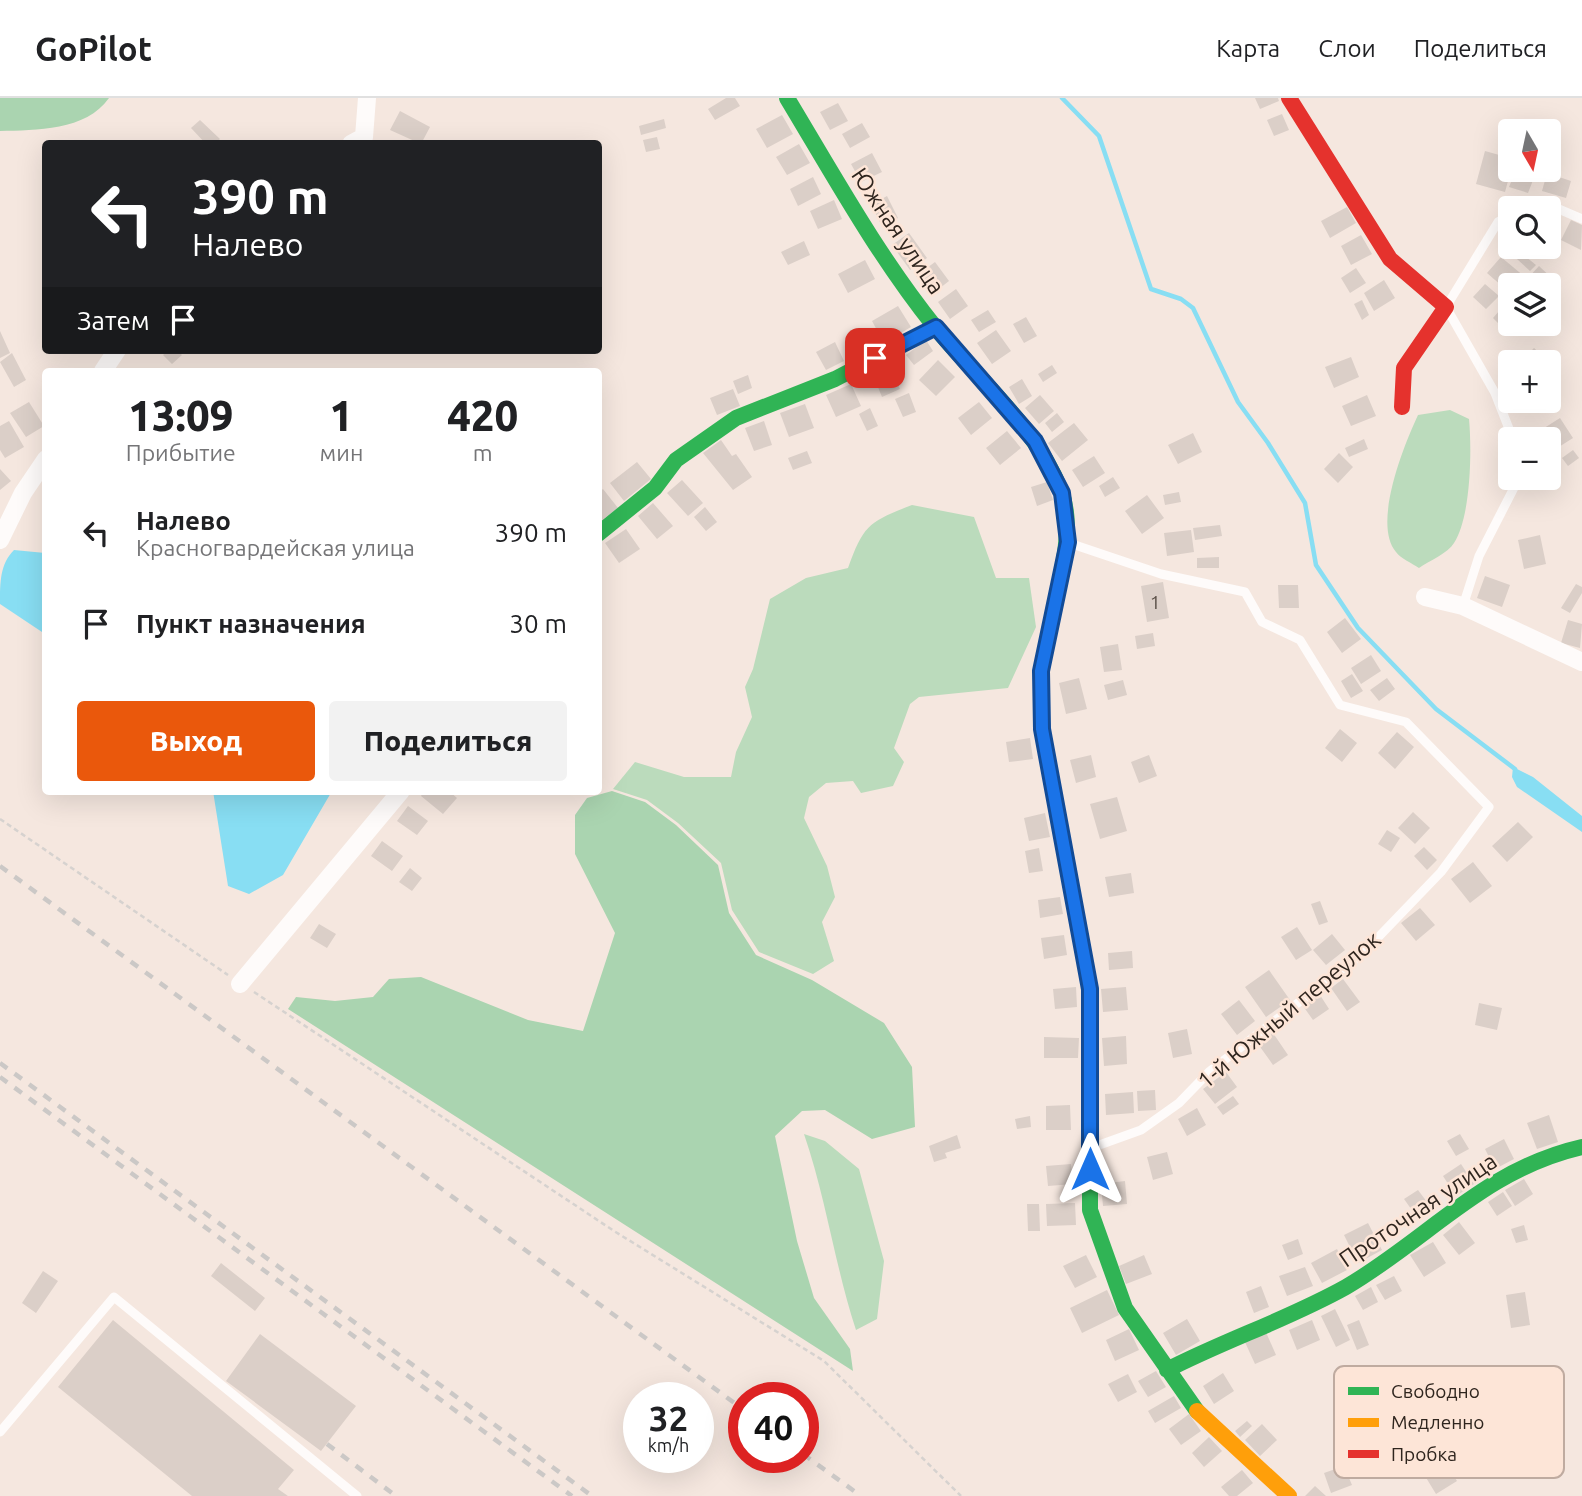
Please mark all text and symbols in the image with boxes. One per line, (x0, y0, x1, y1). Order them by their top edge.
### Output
text: GoPilot (35, 30, 152, 67)
text: Карта (1216, 35, 1280, 62)
text: Слои (1318, 35, 1376, 62)
text: Поделиться (1414, 35, 1547, 62)
north arrow (1498, 119, 1561, 182)
map controls (1498, 119, 1561, 490)
street label: Южная улица (847, 163, 950, 298)
icon: left (77, 168, 168, 259)
text: 390 m (192, 168, 329, 223)
button: search (1498, 196, 1561, 259)
text: Налево (192, 226, 304, 262)
button: layers (1498, 273, 1561, 336)
icon: arrive (164, 301, 202, 339)
text: Затем (77, 306, 150, 335)
pin (845, 328, 905, 388)
icon: arrive (856, 339, 894, 377)
button: + (1498, 350, 1561, 413)
text: 13:09 (128, 392, 233, 439)
text: 1 (330, 392, 353, 439)
text: 420 (447, 392, 518, 439)
button: − (1498, 427, 1561, 490)
text: Прибытие (126, 440, 236, 465)
text: мин (320, 440, 363, 465)
text: m (473, 440, 493, 465)
text: Налево (136, 506, 231, 535)
icon: left (77, 514, 115, 552)
text: 390 m (495, 518, 567, 547)
text: Красногвардейская улица (136, 535, 415, 560)
house number: 1 (1150, 591, 1160, 613)
icon: arrive (77, 605, 115, 643)
text: Пункт назначения (136, 609, 366, 638)
text: 30 m (509, 609, 567, 638)
button: Выход (77, 701, 315, 781)
button: Поделиться (329, 701, 567, 781)
street label: 1-й Южный переулок (1193, 926, 1385, 1093)
position arrow (1053, 1132, 1127, 1206)
street label: Проточная улица (1334, 1148, 1501, 1271)
legend (1334, 1366, 1564, 1478)
text: Свободно (1391, 1380, 1480, 1402)
speed limit sign: 40 (728, 1382, 819, 1473)
text: 32 (649, 1398, 688, 1438)
text: Медленно (1391, 1411, 1484, 1433)
text: km/h (648, 1435, 689, 1455)
text: Пробка (1391, 1443, 1457, 1465)

